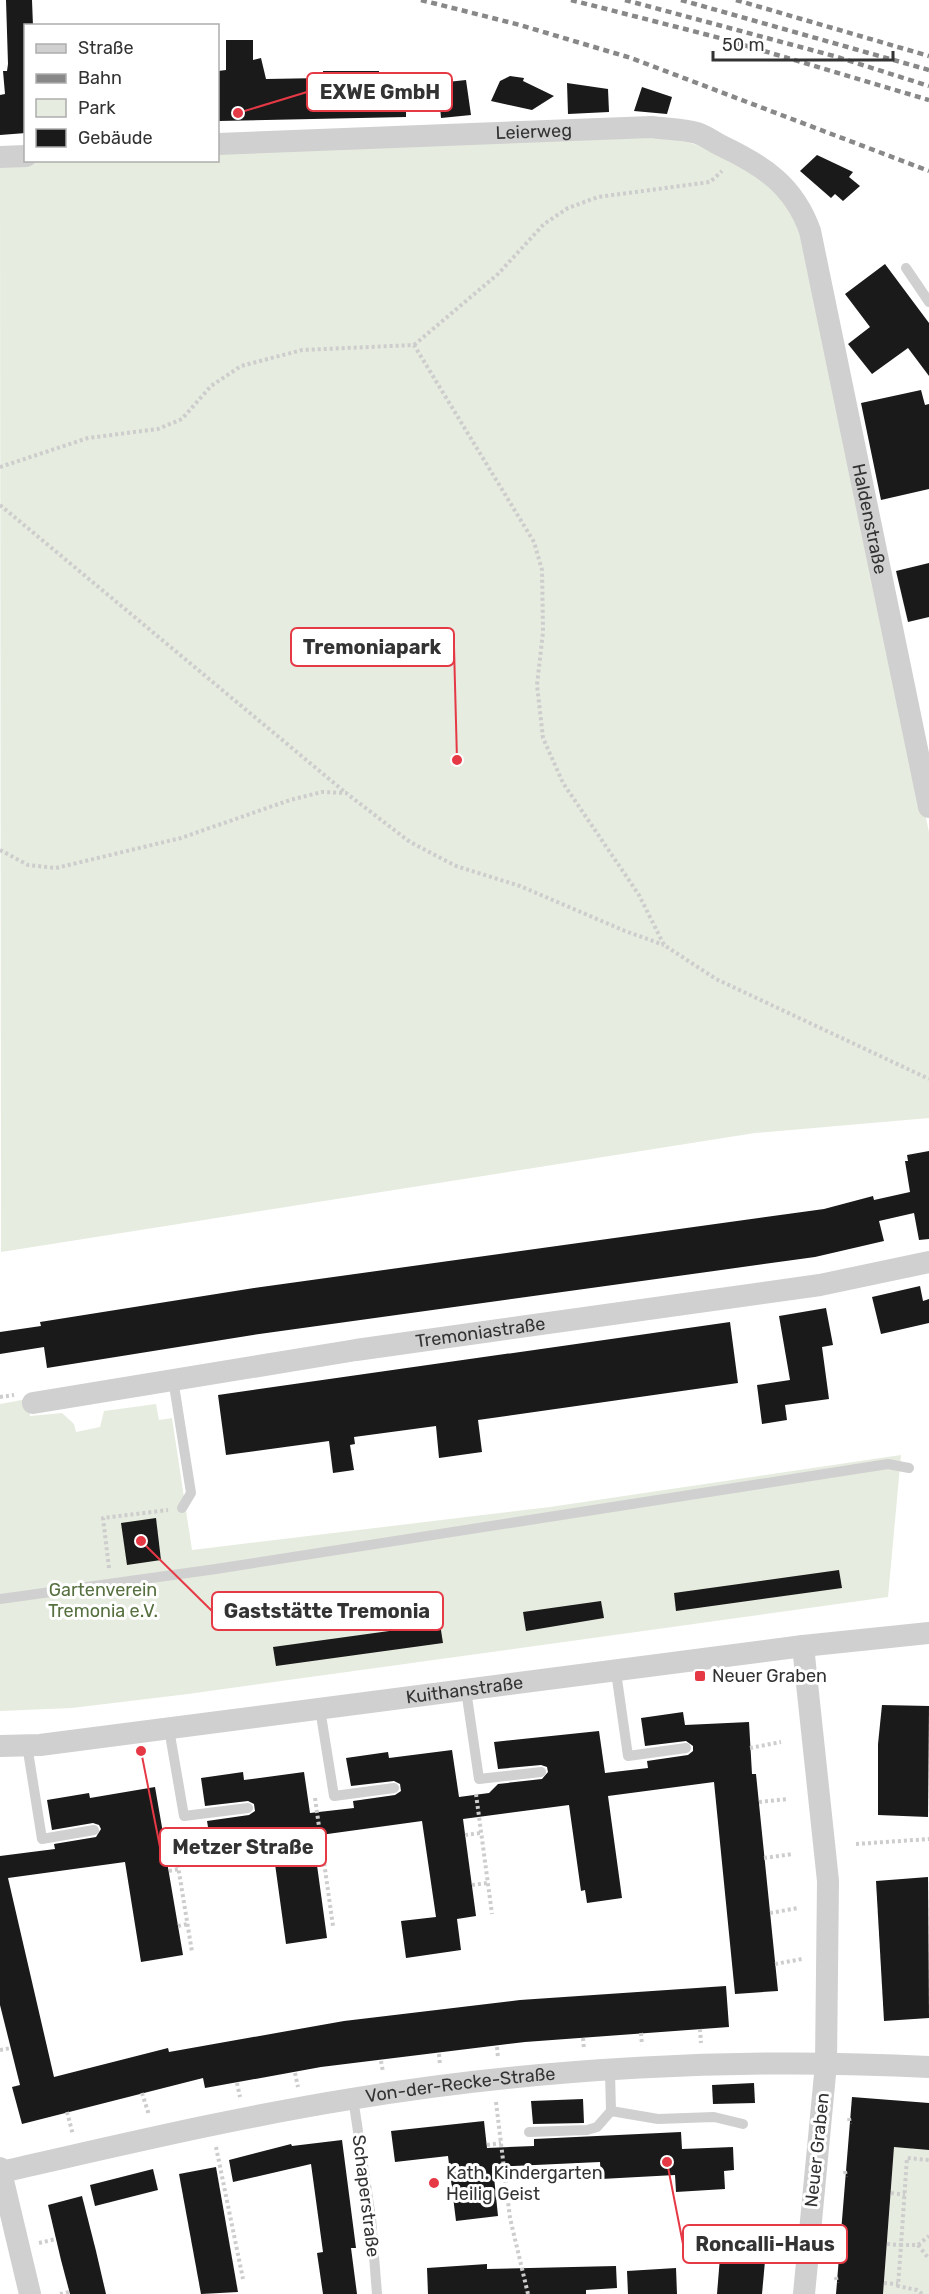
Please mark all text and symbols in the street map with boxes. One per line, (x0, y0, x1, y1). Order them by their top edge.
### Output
legend (24, 24, 219, 162)
scale bar (713, 24, 893, 62)
text: 50 m (722, 34, 765, 56)
text: Straße (78, 37, 134, 59)
text: Bahn (78, 67, 122, 89)
callout: EXWE GmbH (307, 73, 452, 111)
text: EXWE GmbH (320, 80, 440, 104)
text: Park (78, 97, 116, 119)
street label: Leierweg (495, 119, 572, 144)
text: Gebäude (78, 127, 153, 149)
street label: Haldenstraße (847, 461, 892, 576)
callout: Tremoniapark (291, 628, 454, 666)
text: Tremoniapark (303, 635, 442, 659)
street label: Tremoniastraße (414, 1313, 547, 1353)
park label: Gartenverein Tremonia e.V. (48, 1579, 158, 1622)
callout: Gaststätte Tremonia (212, 1592, 443, 1630)
text: Gaststätte Tremonia (224, 1599, 430, 1623)
place label: Neuer Graben (712, 1665, 827, 1687)
marker: Neuer Graben (693, 1669, 707, 1683)
street label: Kuithanstraße (404, 1671, 524, 1708)
callout: Metzer Straße (160, 1828, 326, 1866)
text: Metzer Straße (172, 1835, 314, 1859)
street label: Von-der-Recke-Straße (364, 2063, 556, 2107)
street label: Neuer Graben (800, 2092, 834, 2208)
street label: Schaperstraße (348, 2134, 384, 2258)
place label: Kath. Kindergarten Heilig Geist (446, 2162, 603, 2205)
marker: Kath. Kindergarten Heilig Geist (427, 2176, 441, 2190)
callout: Roncalli-Haus (683, 2225, 847, 2263)
text: Roncalli-Haus (695, 2232, 835, 2256)

